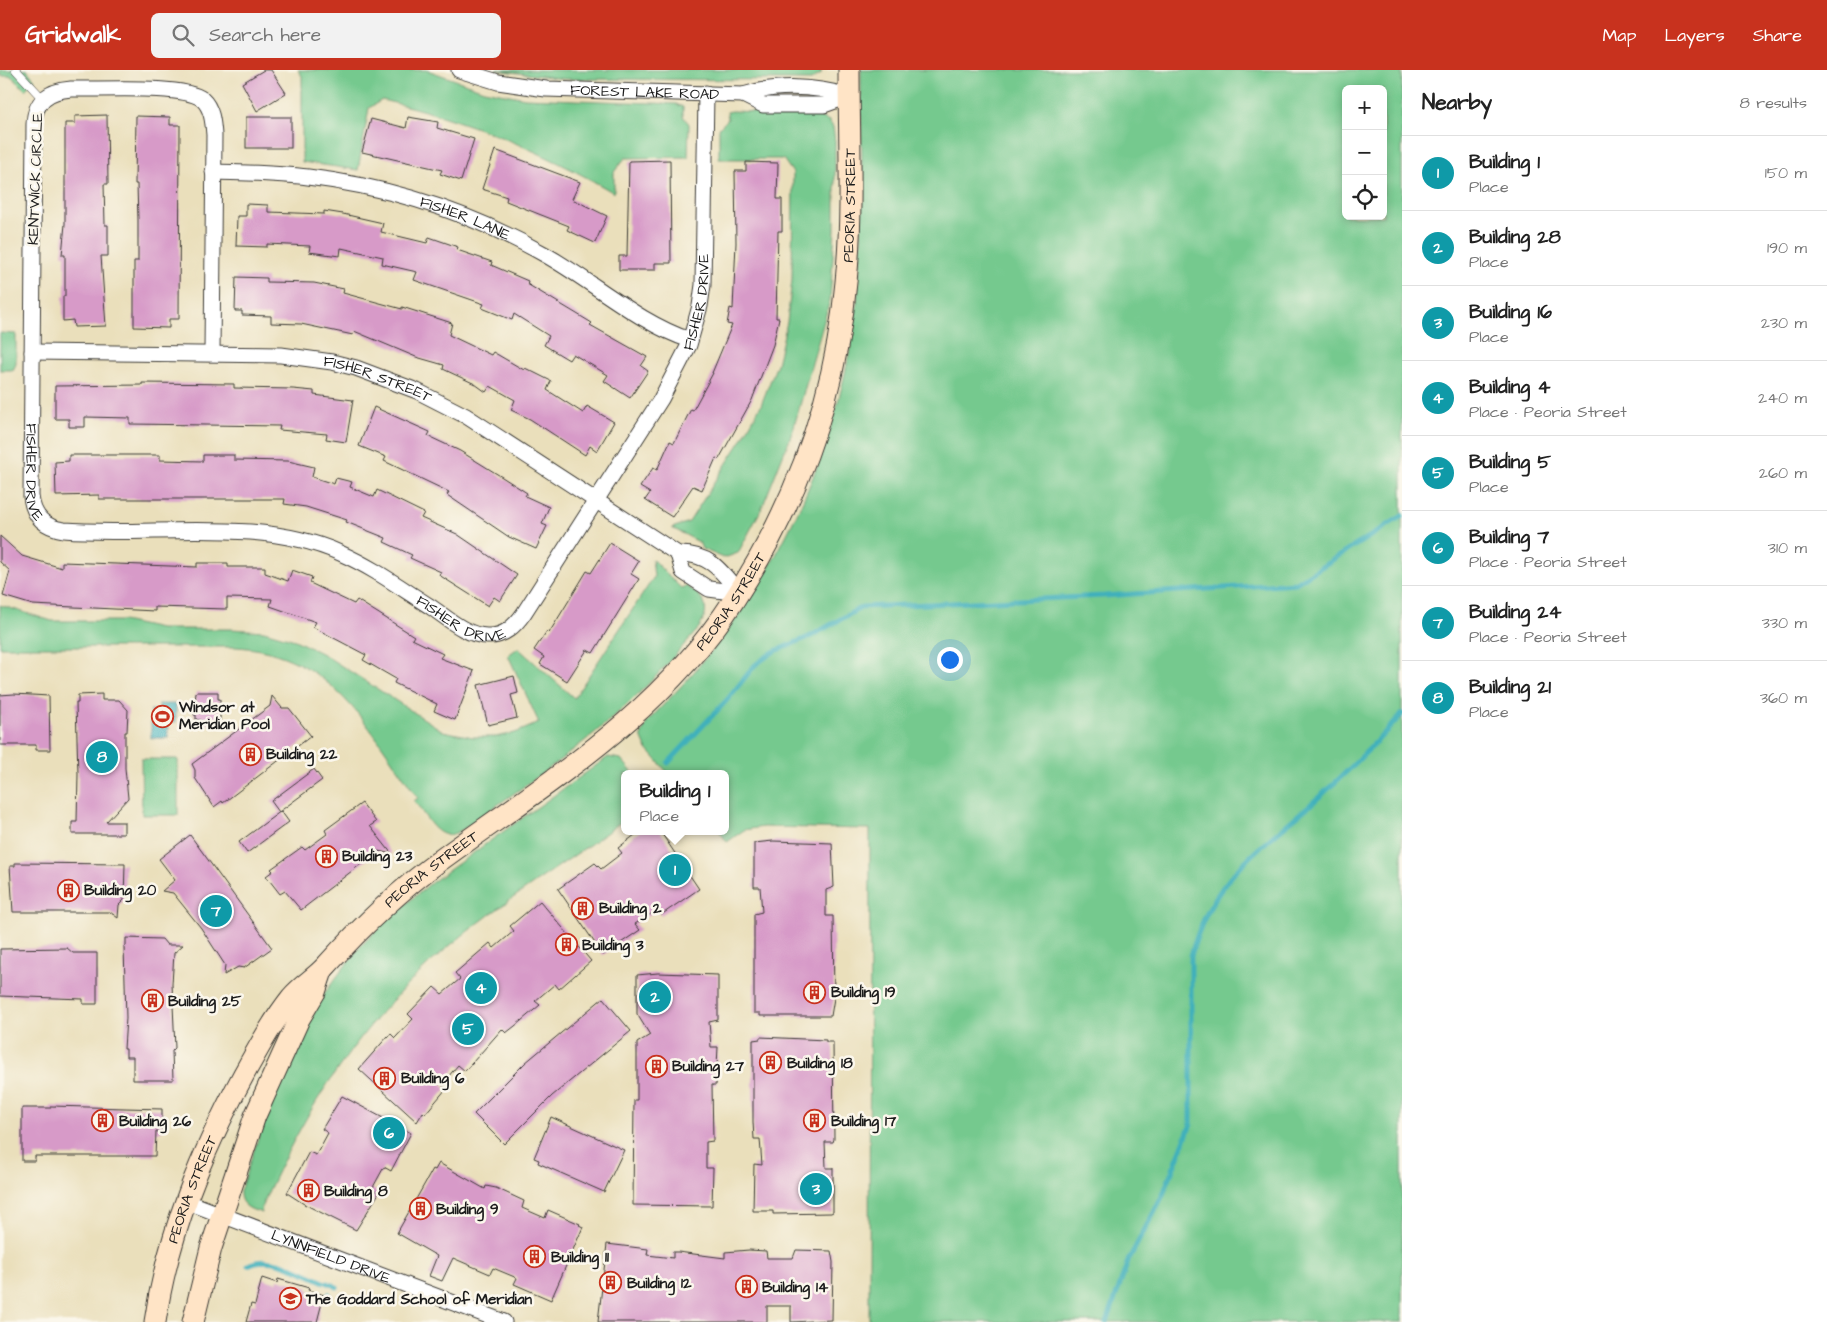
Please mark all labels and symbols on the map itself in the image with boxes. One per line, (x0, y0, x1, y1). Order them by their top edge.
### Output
street label: FOREST LAKE ROAD (570, 80, 720, 105)
street label: KENTWICK CIRCLE (23, 112, 48, 245)
street label: PEORIA STREET (838, 147, 861, 263)
street label: FISHER LANE (417, 191, 514, 246)
street label: FISHER DRIVE (678, 253, 714, 353)
street label: FISHER STREET (322, 351, 436, 408)
street label: FISHER DRIVE (20, 423, 48, 526)
street label: PEORIA STREET (691, 548, 772, 655)
street label: FISHER DRIVE (412, 590, 509, 647)
your location (937, 647, 963, 673)
place label: Windsor at Meridian Pool (178, 697, 271, 735)
sports icon: Windsor at Meridian Pool (151, 704, 175, 728)
pin: 8 (86, 738, 118, 776)
building icon: Building 22 (238, 742, 262, 766)
place label: Building 22 (266, 744, 338, 767)
street label: PEORIA STREET (380, 826, 483, 913)
building icon: Building 23 (314, 844, 338, 868)
place label: Building 23 (342, 846, 413, 869)
pin: 1 (659, 851, 691, 889)
building icon: Building 20 (56, 878, 80, 902)
place label: Building 20 (84, 880, 157, 903)
pin: 7 (200, 892, 232, 930)
building icon: Building 2 (571, 896, 595, 920)
place label: Building 2 (599, 898, 662, 921)
building icon: Building 3 (554, 933, 578, 957)
place label: Building 3 (582, 935, 644, 958)
pin: 4 (465, 969, 497, 1007)
pin: 2 (639, 978, 671, 1016)
building icon: Building 19 (803, 980, 827, 1004)
place label: Building 19 (831, 982, 896, 1005)
building icon: Building 25 (140, 989, 164, 1013)
place label: Building 25 (168, 991, 242, 1014)
pin: 5 (452, 1010, 484, 1048)
building icon: Building 18 (759, 1051, 783, 1075)
place label: Building 18 (787, 1053, 853, 1076)
building icon: Building 27 (644, 1054, 668, 1078)
place label: Building 27 (672, 1056, 745, 1079)
building icon: Building 6 (373, 1066, 397, 1090)
place label: Building 6 (401, 1068, 465, 1091)
building icon: Building 26 (91, 1109, 115, 1133)
building icon: Building 17 (803, 1109, 827, 1133)
place label: Building 26 (119, 1111, 192, 1134)
place label: Building 17 (831, 1111, 897, 1134)
pin: 6 (373, 1114, 405, 1152)
street label: PEORIA STREET (163, 1132, 223, 1246)
pin: 3 (800, 1170, 832, 1208)
building icon: Building 8 (296, 1179, 320, 1203)
place label: Building 8 (324, 1181, 388, 1204)
building icon: Building 9 (408, 1197, 432, 1221)
place label: Building 9 (436, 1199, 499, 1222)
street label: LYNNFIELD DRIVE (268, 1225, 393, 1289)
building icon: Building 11 (523, 1245, 547, 1269)
place label: Building 11 (551, 1247, 609, 1270)
building icon: Building 12 (599, 1271, 623, 1295)
place label: Building 12 (627, 1273, 692, 1296)
building icon: Building 14 (734, 1275, 758, 1299)
place label: Building 14 (762, 1277, 829, 1300)
school or university icon: The Goddard School of Meridian (278, 1287, 302, 1311)
place label: The Goddard School of Meridian (305, 1289, 533, 1310)

